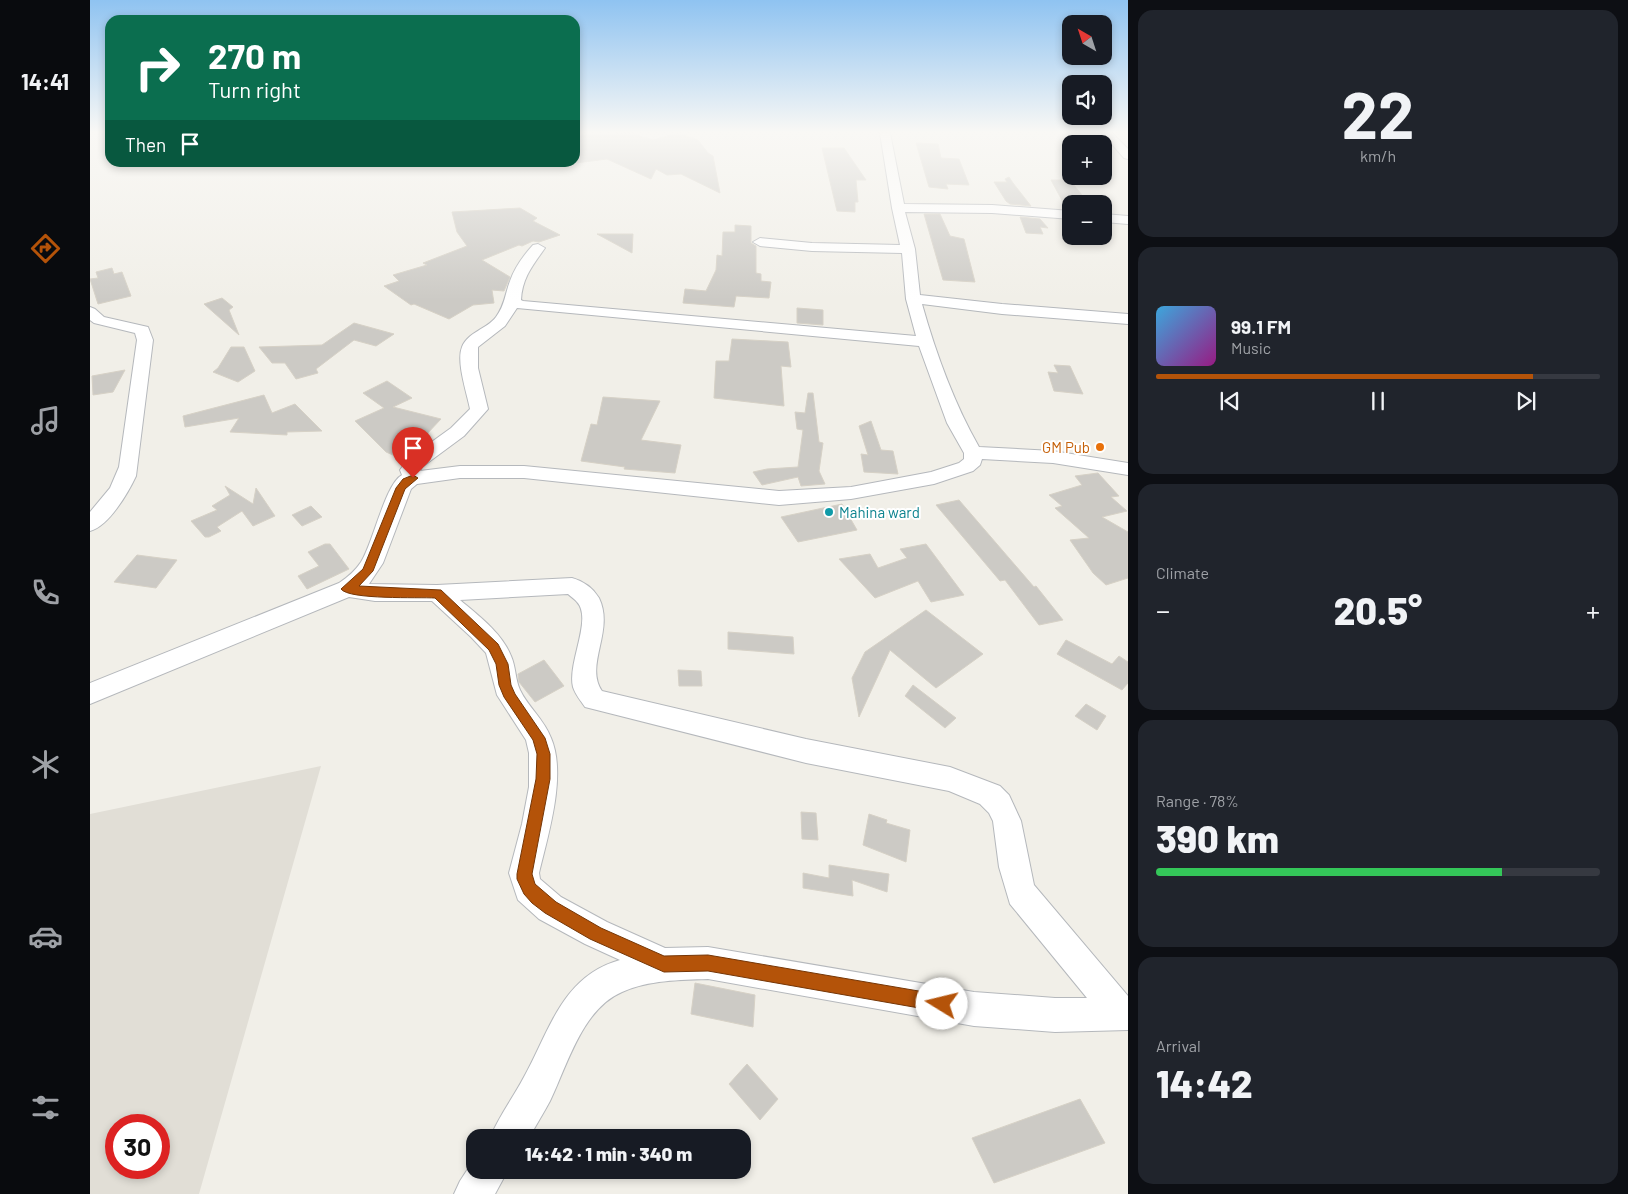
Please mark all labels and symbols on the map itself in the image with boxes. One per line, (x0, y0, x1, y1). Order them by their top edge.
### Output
north arrow (1062, 15, 1112, 65)
pin (392, 427, 434, 478)
place label: GM Pub (1042, 438, 1090, 456)
marker: GM Pub (1094, 441, 1106, 453)
place label: Mahina ward (839, 503, 920, 521)
marker: Mahina ward (823, 506, 835, 518)
position arrow (915, 977, 967, 1029)
speed limit sign: 30 (105, 1114, 170, 1179)

